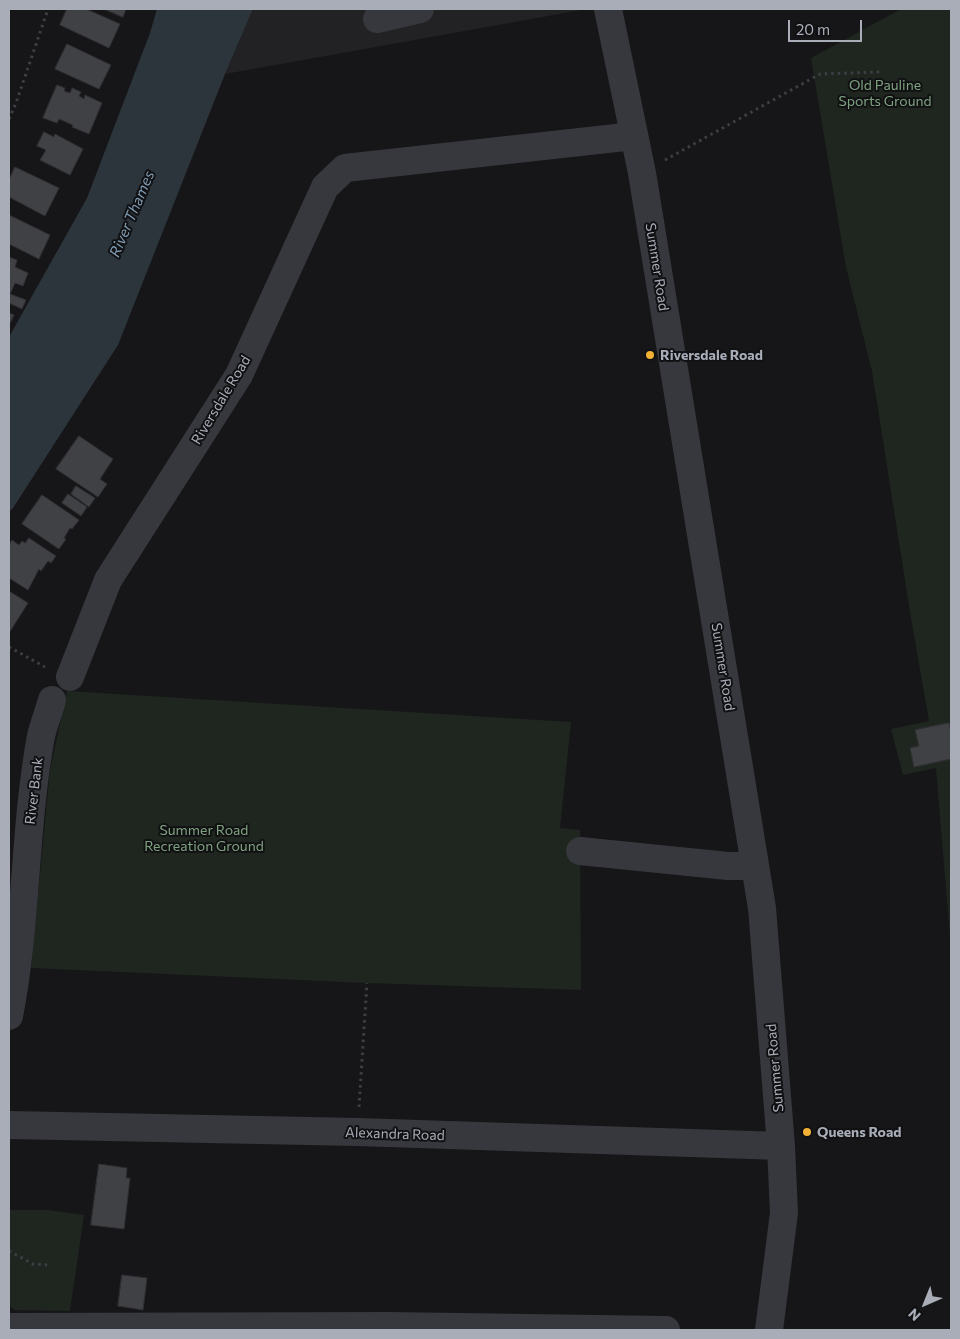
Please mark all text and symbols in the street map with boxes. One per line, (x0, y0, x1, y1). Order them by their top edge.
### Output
scale bar (790, 10, 864, 42)
text: 20 m (796, 20, 830, 38)
park label: Old Pauline Sports Ground (838, 77, 932, 110)
water label: River Thames (106, 168, 158, 260)
street label: Summer Road (642, 222, 672, 312)
place label: Riversdale Road (660, 347, 763, 363)
marker: Riversdale Road (644, 349, 656, 361)
street label: Riversdale Road (188, 352, 254, 448)
street label: Summer Road (708, 622, 738, 712)
street label: River Bank (22, 756, 46, 826)
park label: Summer Road Recreation Ground (144, 822, 264, 854)
street label: Summer Road (763, 1023, 787, 1113)
street label: Alexandra Road (345, 1124, 445, 1144)
place label: Queens Road (817, 1124, 902, 1140)
marker: Queens Road (801, 1126, 813, 1138)
north arrow (900, 1279, 950, 1329)
text: N (905, 1305, 924, 1325)

